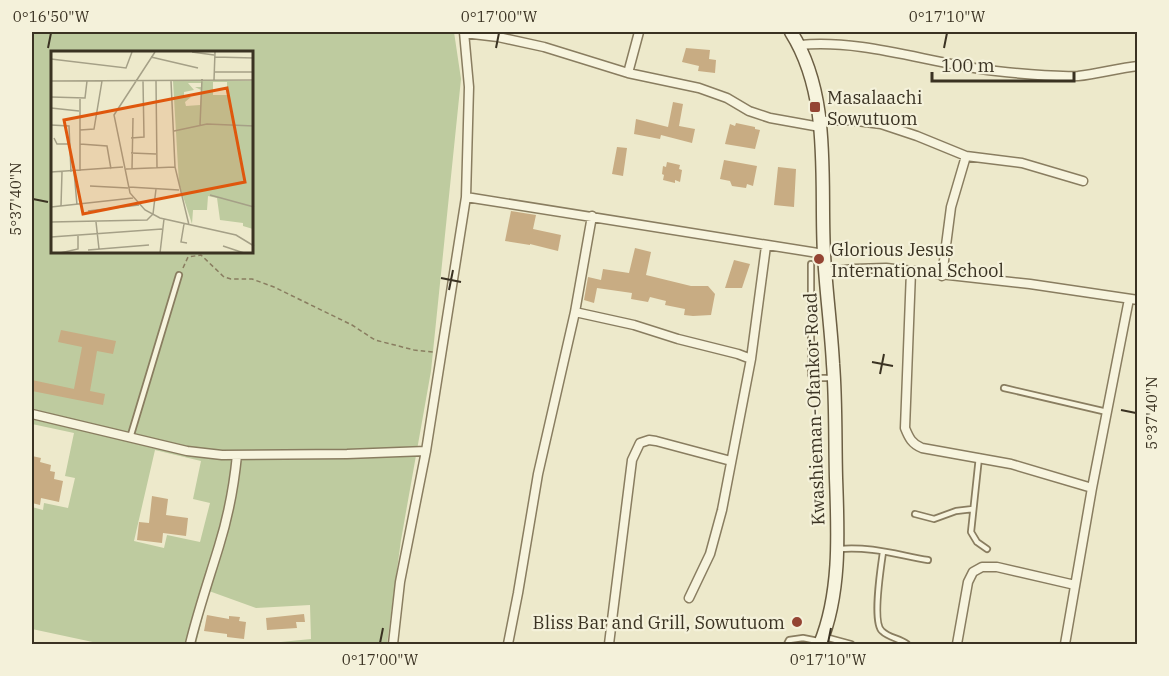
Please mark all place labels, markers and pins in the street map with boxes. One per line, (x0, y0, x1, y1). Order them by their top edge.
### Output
place label: Masalaachi Sowutuom (827, 86, 923, 130)
marker: Masalaachi Sowutuom (808, 100, 822, 114)
place label: Glorious Jesus International School (831, 238, 1004, 282)
marker: Glorious Jesus International School (812, 252, 826, 266)
place label: Bliss Bar and Grill, Sowutuom (533, 611, 785, 634)
marker: Bliss Bar and Grill, Sowutuom (790, 615, 804, 629)

